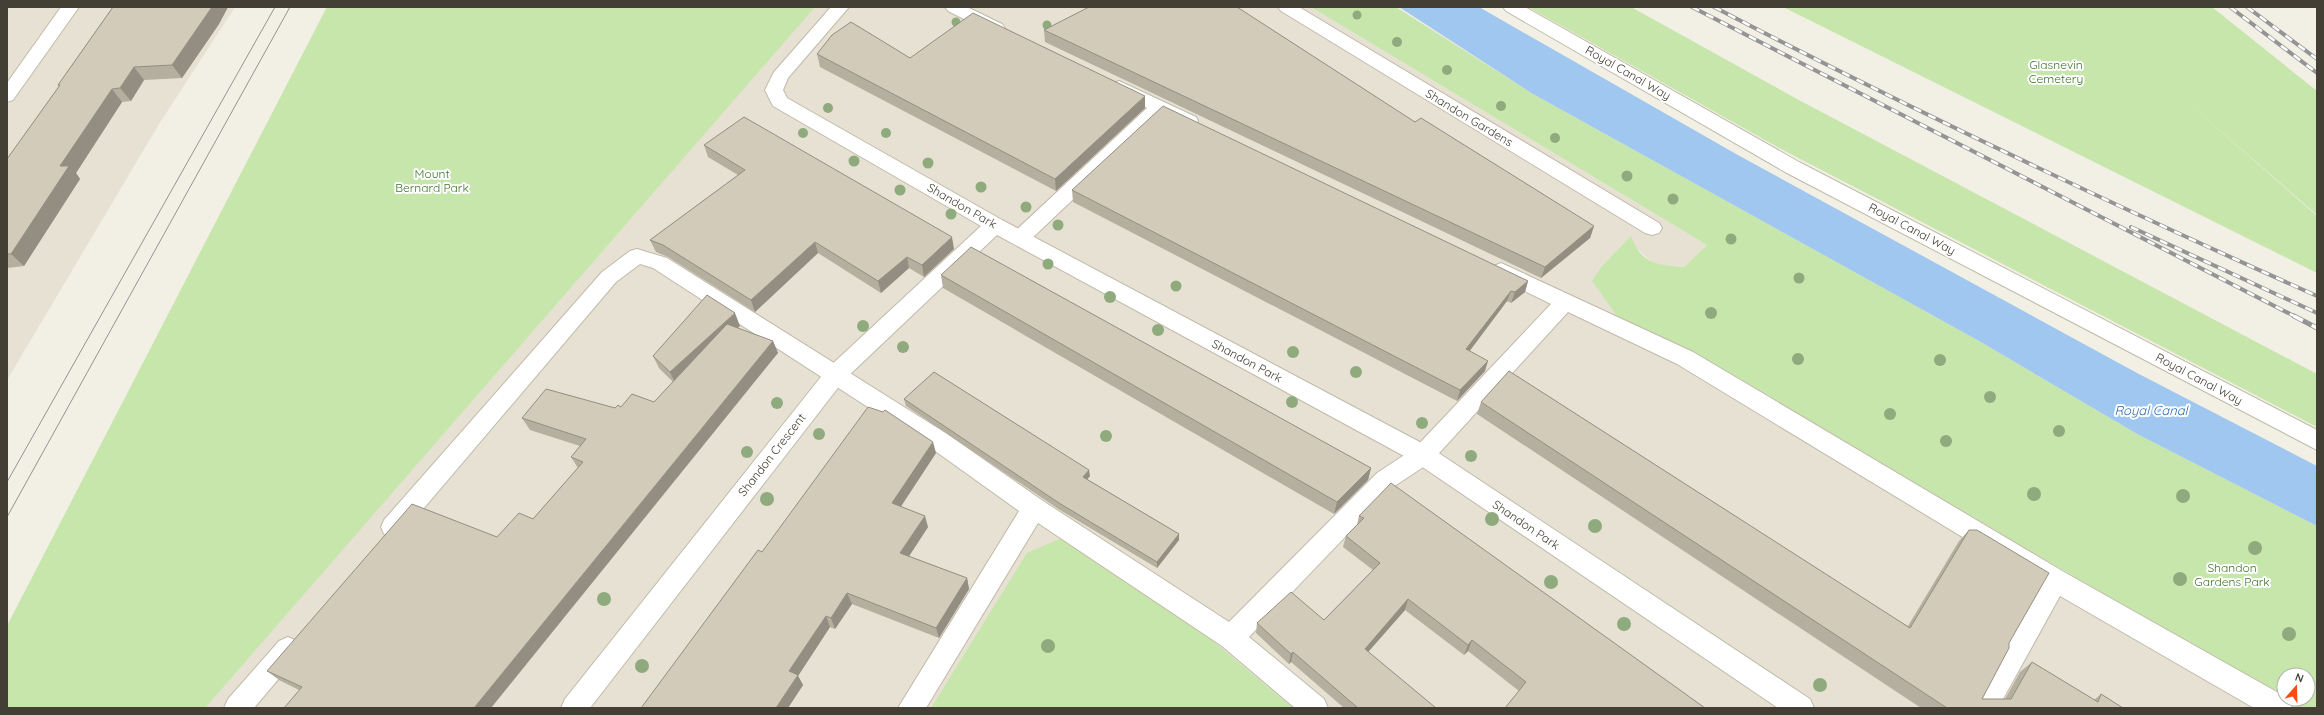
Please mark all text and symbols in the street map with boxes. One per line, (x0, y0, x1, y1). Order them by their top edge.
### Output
street label: Royal Canal Way (1583, 42, 1674, 103)
park label: Glasnevin Cemetery (2029, 57, 2083, 86)
street label: Shandon Gardens (1423, 86, 1516, 150)
park label: Mount Bernard Park (395, 166, 469, 195)
street label: Shandon Park (925, 180, 1000, 232)
street label: Royal Canal Way (1866, 199, 1958, 258)
street label: Shandon Park (1209, 336, 1285, 385)
street label: Royal Canal Way (2153, 349, 2245, 408)
water label: Royal Canal (2114, 402, 2190, 418)
street label: Shandon Crescent (735, 410, 809, 499)
street label: Shandon Park (1490, 497, 1563, 553)
park label: Shandon Gardens Park (2194, 560, 2270, 589)
north arrow (2276, 667, 2316, 707)
text: N (2293, 670, 2306, 686)

